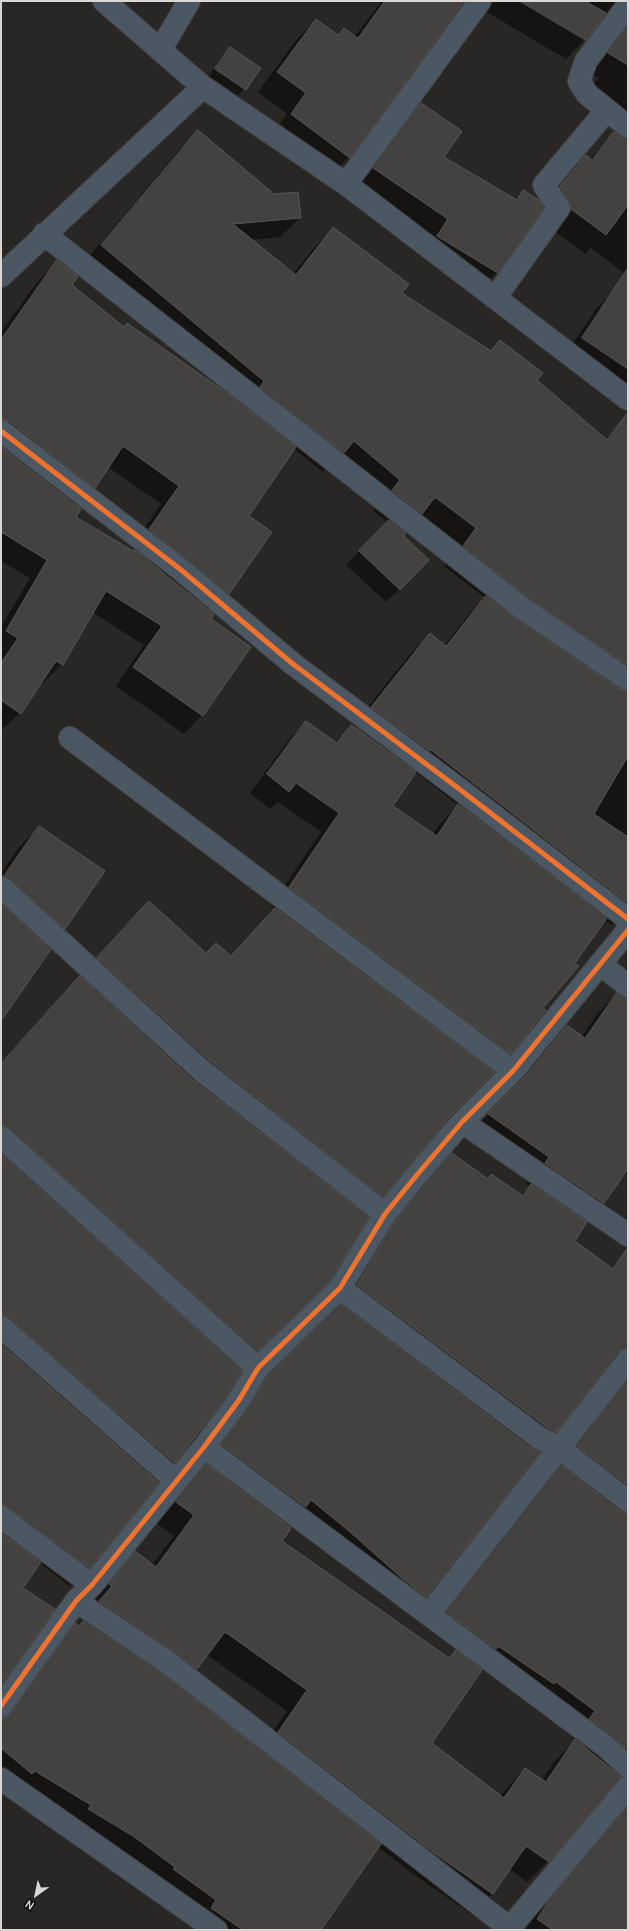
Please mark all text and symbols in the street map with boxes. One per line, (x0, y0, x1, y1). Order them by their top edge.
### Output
north arrow (16, 1875, 56, 1915)
text: N (22, 1897, 37, 1913)

